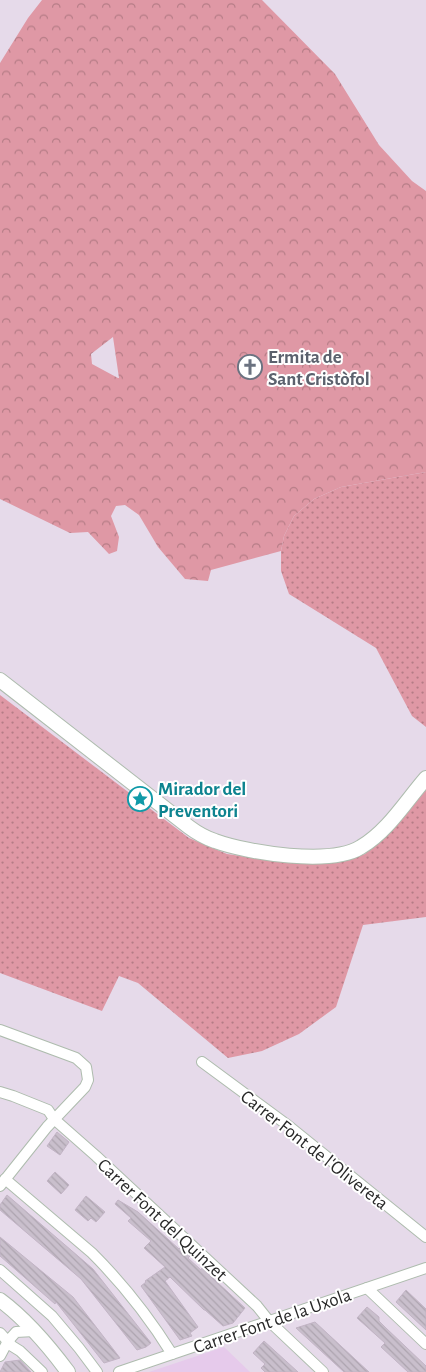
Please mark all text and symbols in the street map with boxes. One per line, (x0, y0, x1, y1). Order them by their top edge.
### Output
place label: Ermita de Sant Cristòfol (268, 348, 370, 389)
church icon: Ermita de Sant Cristòfol (237, 354, 263, 380)
place label: Mirador del Preventori (158, 780, 246, 821)
place icon: Mirador del Preventori (127, 786, 153, 812)
street label: Carrer Font de l'Olivereta (237, 1087, 392, 1214)
street label: Carrer Font del Quinzet (94, 1155, 230, 1285)
street label: Carrer Font de la Uxola (191, 1285, 354, 1357)

